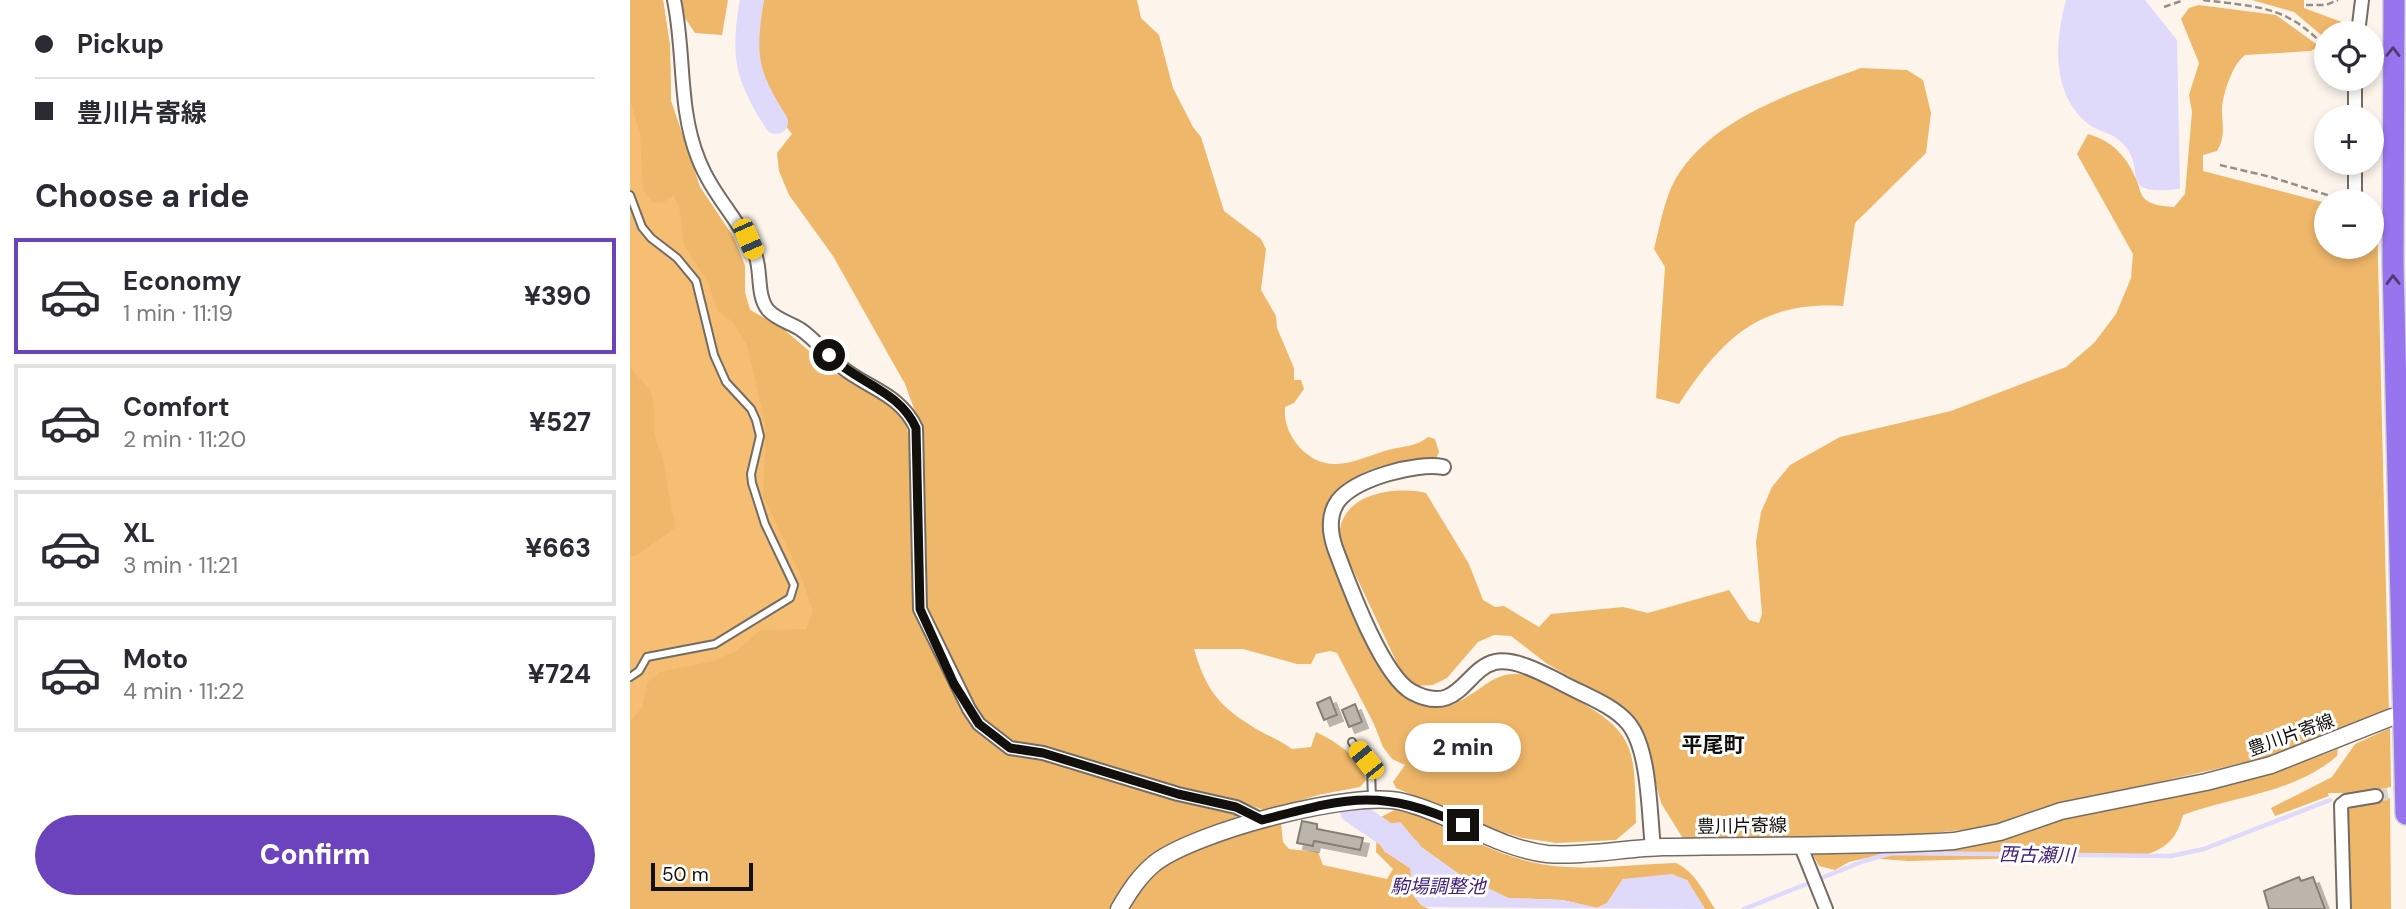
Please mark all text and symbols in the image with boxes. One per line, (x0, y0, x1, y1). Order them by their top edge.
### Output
map controls (2314, 21, 2384, 259)
button: locate (2314, 21, 2384, 91)
text: Pickup (77, 27, 164, 61)
one-way arrow (2385, 47, 2401, 57)
text: 豊川片寄線 (77, 96, 207, 130)
button: + (2314, 105, 2384, 175)
text: Choose a ride (35, 175, 250, 217)
button: − (2314, 189, 2384, 259)
car (730, 216, 767, 262)
text: Economy (123, 264, 241, 298)
icon: car (39, 265, 102, 328)
one-way arrow (2386, 274, 2401, 285)
text: ¥390 (524, 279, 591, 313)
text: 1 min · 11:19 (123, 298, 233, 328)
route start (813, 339, 845, 371)
text: Comfort (123, 390, 229, 424)
icon: car (39, 391, 102, 454)
text: ¥527 (529, 405, 591, 439)
text: 2 min · 11:20 (123, 424, 246, 454)
text: XL (123, 516, 155, 550)
icon: car (39, 517, 102, 580)
text: ¥663 (525, 531, 591, 565)
text: 3 min · 11:21 (123, 550, 238, 580)
text: Moto (123, 642, 188, 676)
icon: car (39, 643, 102, 706)
text: ¥724 (528, 657, 591, 691)
text: 4 min · 11:22 (123, 676, 245, 706)
street label: 豊川片寄線 (2245, 708, 2337, 762)
callout: 2 min (1405, 724, 1521, 772)
district label: 平尾町 (1682, 731, 1745, 759)
text: 2 min (1432, 732, 1494, 762)
car (1345, 737, 1388, 783)
route end (1447, 809, 1479, 841)
street label: 豊川片寄線 (1697, 813, 1787, 839)
button: Confirm (35, 815, 595, 895)
water label: 西古瀬川 (1999, 842, 2077, 868)
scale bar (651, 860, 752, 892)
text: 50 m (662, 862, 709, 887)
water label: 駒場調整池 (1390, 874, 1487, 899)

